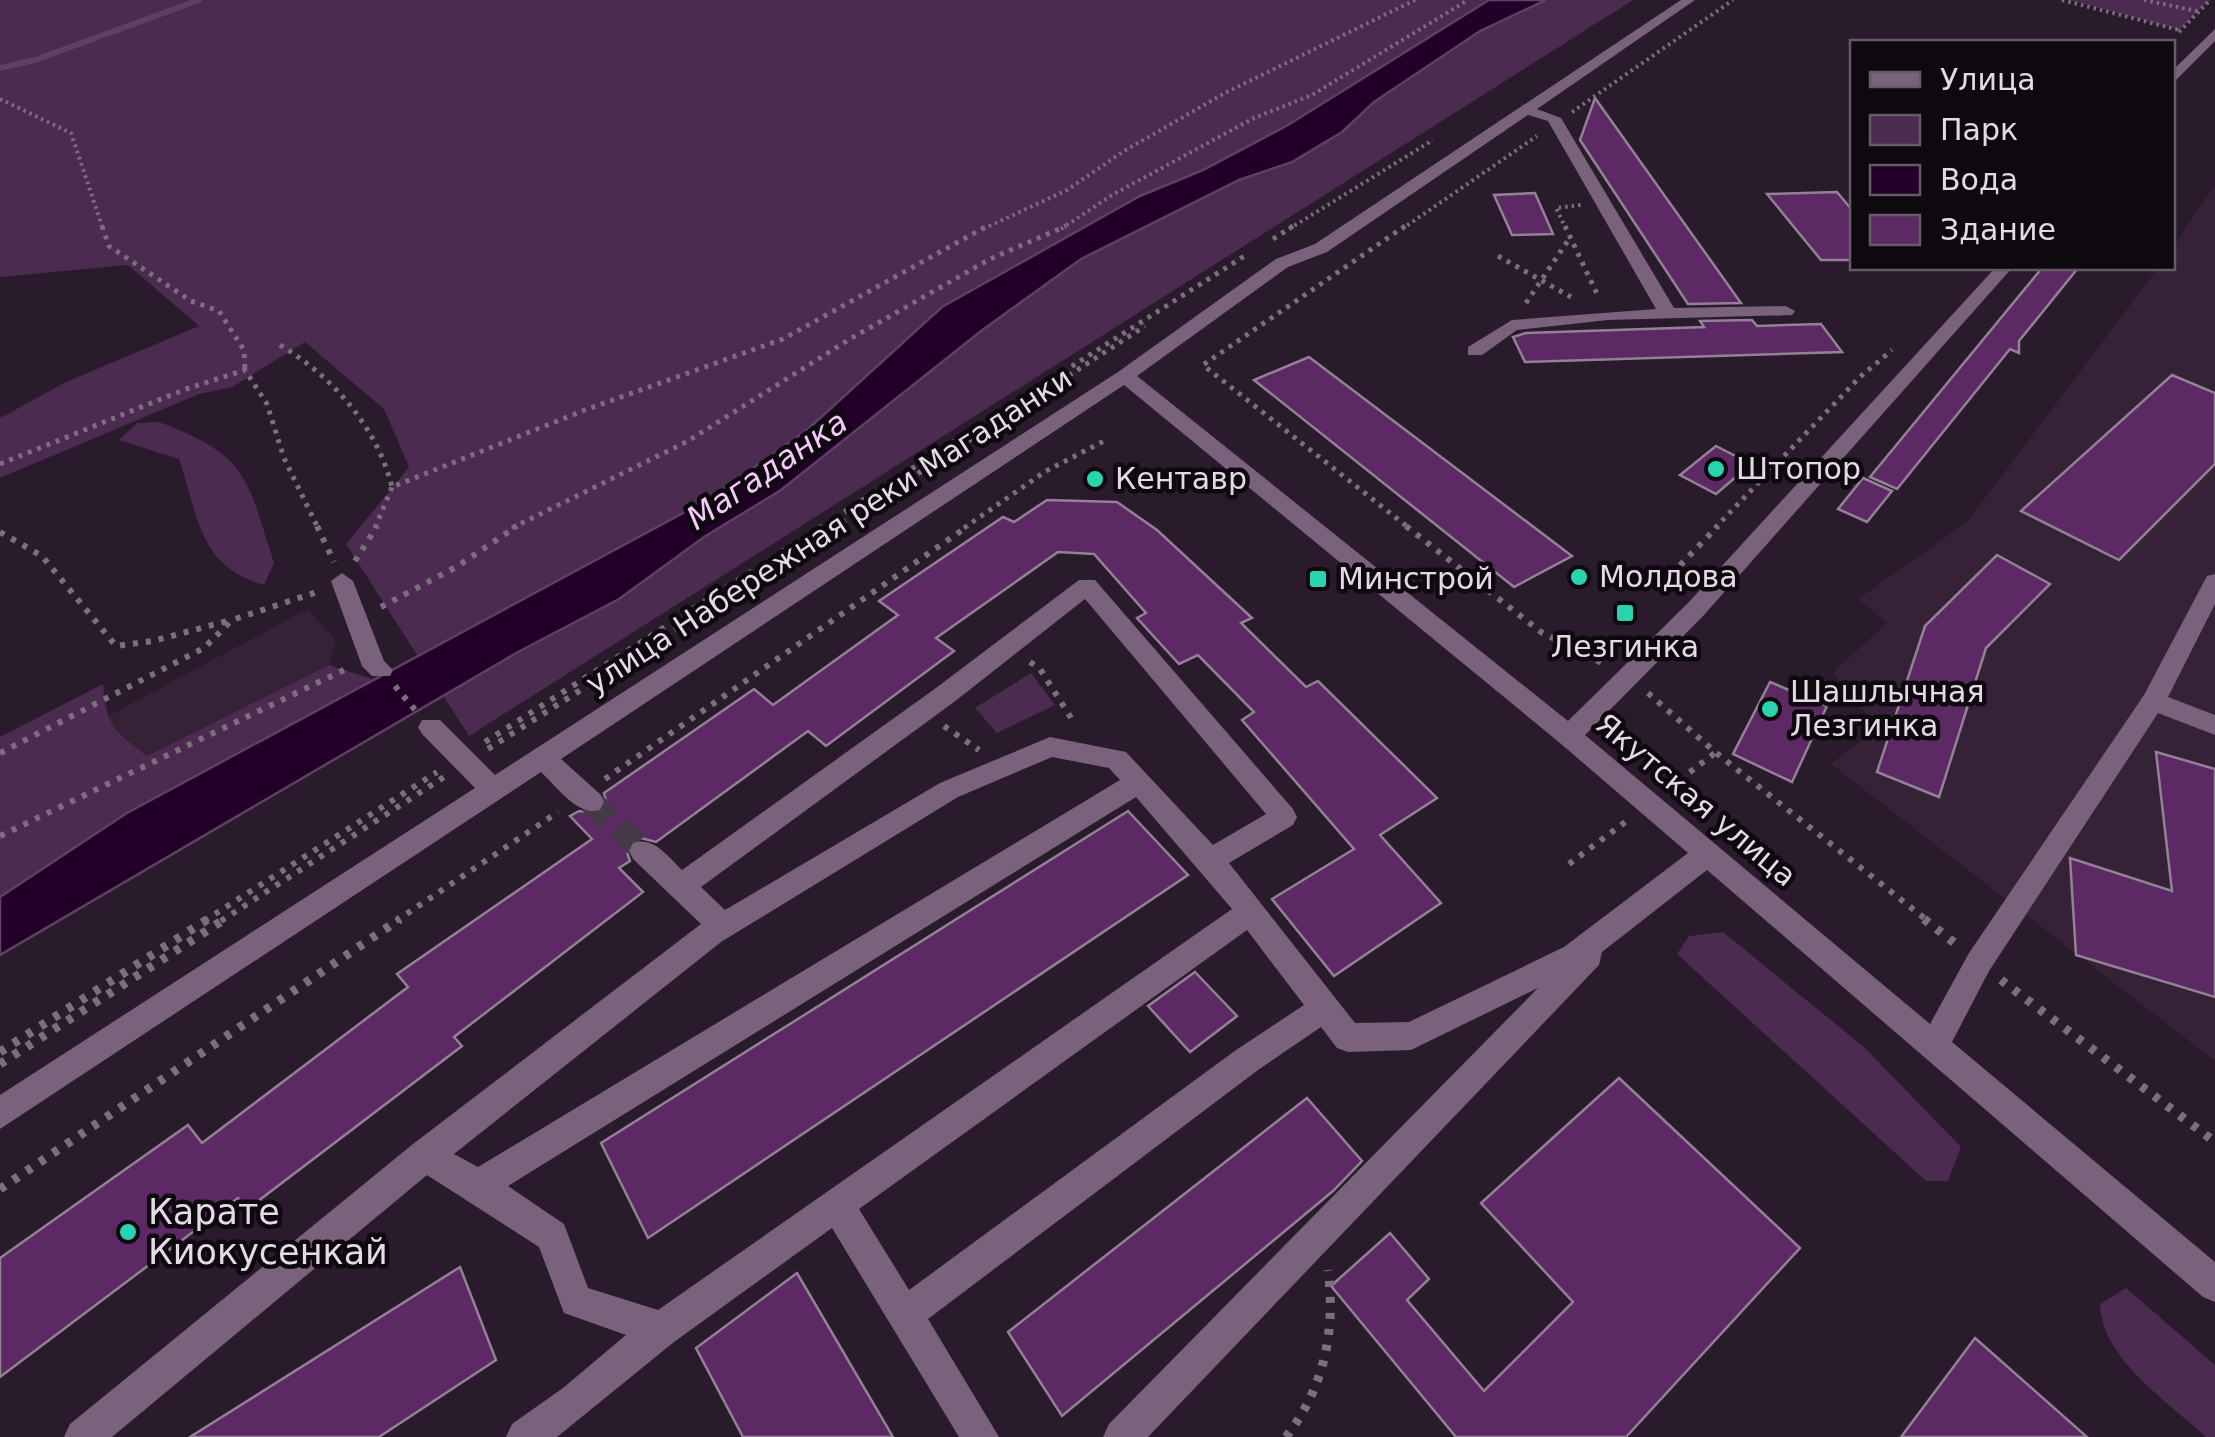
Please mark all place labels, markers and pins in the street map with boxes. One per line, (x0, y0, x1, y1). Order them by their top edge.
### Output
place label: Штопор (1736, 451, 1861, 486)
marker: Штопор (1705, 458, 1727, 480)
place label: Кентавр (1115, 461, 1247, 496)
marker: Кентавр (1084, 468, 1106, 490)
place label: Молдова (1599, 559, 1738, 594)
place label: Минстрой (1338, 561, 1494, 596)
marker: Молдова (1568, 566, 1590, 588)
marker: Минстрой (1307, 568, 1329, 590)
marker: Лезгинка (1614, 602, 1636, 624)
place label: Лезгинка (1551, 629, 1699, 664)
place label: Шашлычная Лезгинка (1790, 674, 1985, 743)
marker: Шашлычная Лезгинка (1759, 698, 1781, 720)
place label: Карате Киокусенкай (148, 1192, 388, 1272)
marker: Карате Киокусенкай (117, 1221, 139, 1243)

